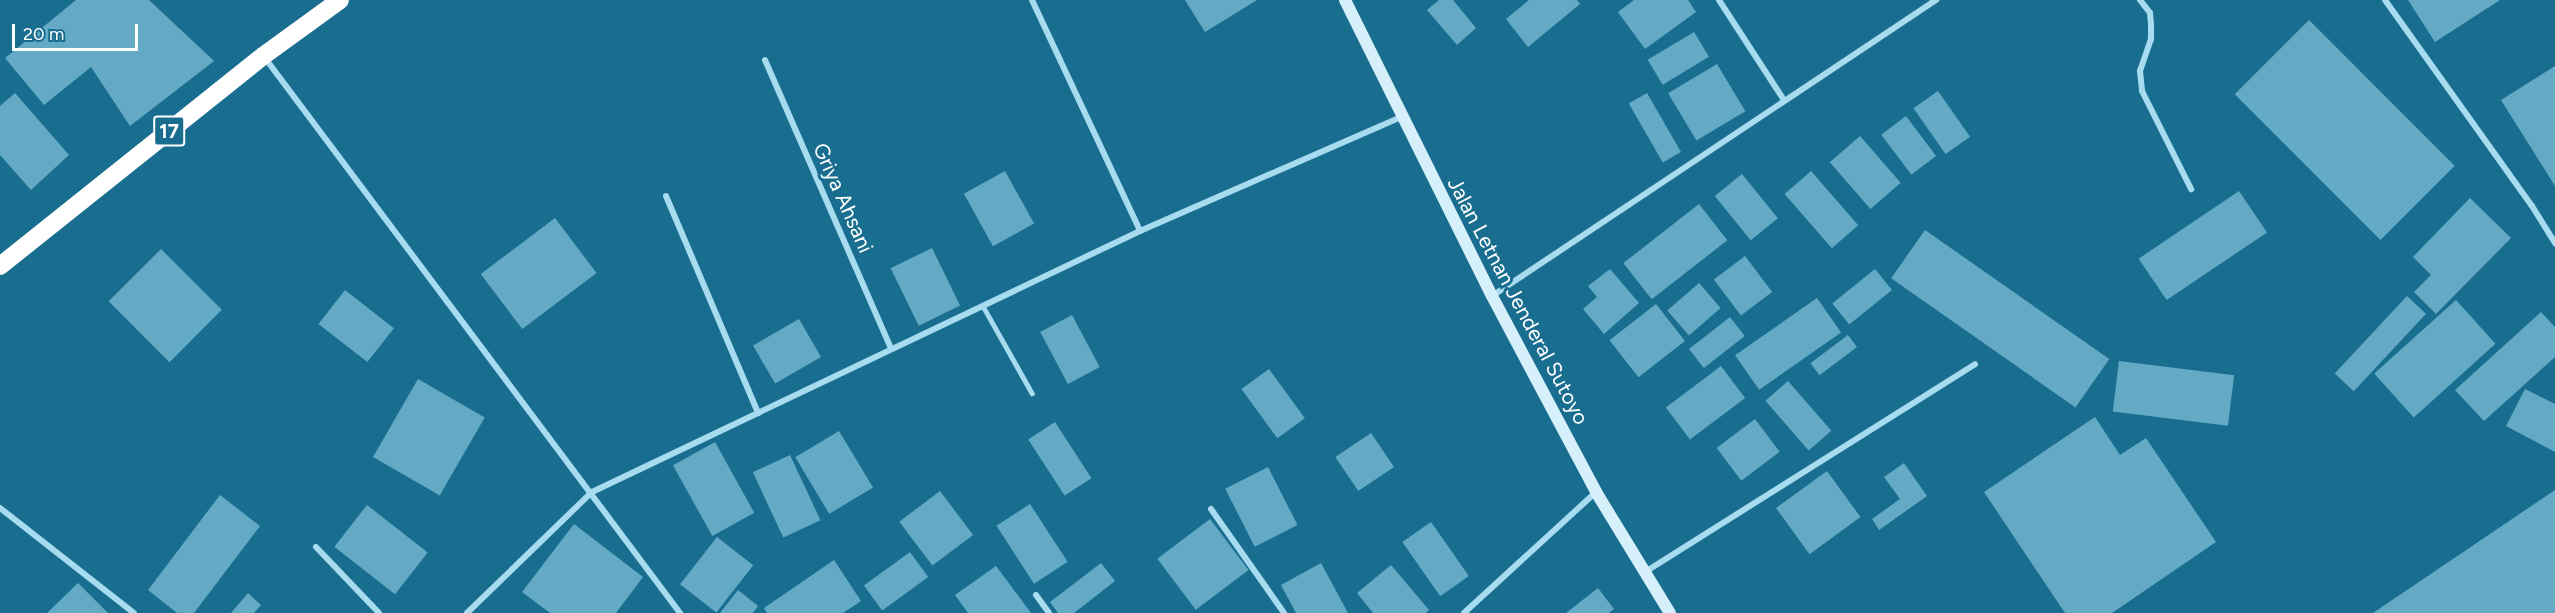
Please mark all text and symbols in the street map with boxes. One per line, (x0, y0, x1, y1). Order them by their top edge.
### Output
scale bar (15, 12, 141, 50)
text: 20 m (23, 23, 64, 45)
road number: 17 (152, 114, 186, 148)
street label: Griya Ahsani (808, 139, 878, 257)
street label: Jalan Letnan Jenderal Sutoyo (1442, 173, 1594, 429)

